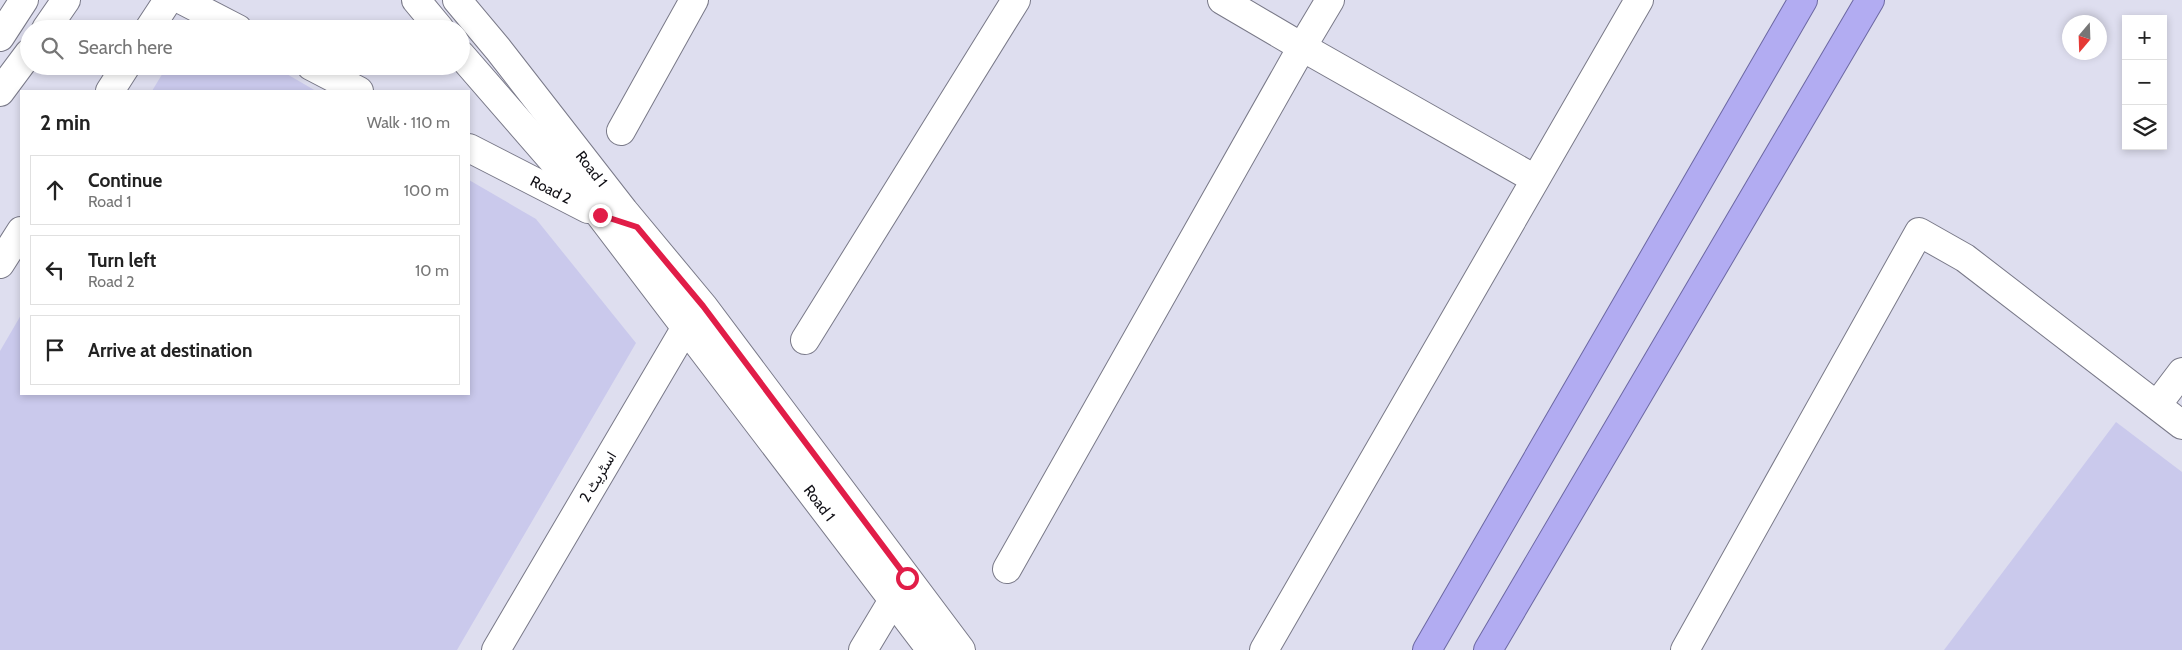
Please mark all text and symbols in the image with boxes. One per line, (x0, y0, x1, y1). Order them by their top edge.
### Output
north arrow (2062, 15, 2107, 60)
map controls (2122, 15, 2167, 150)
button: + (2122, 15, 2167, 60)
search box (20, 20, 470, 75)
icon: search (38, 34, 66, 62)
text: Search here (78, 36, 172, 59)
button: − (2122, 60, 2167, 105)
button: layers (2122, 105, 2167, 150)
text: 2 min (40, 110, 91, 135)
text: Walk · 110 m (367, 113, 450, 132)
street label: Road 1 (572, 147, 611, 191)
text: Continue (88, 169, 162, 192)
street label: Road 2 (527, 172, 575, 208)
icon: ahead (41, 176, 69, 204)
text: 100 m (404, 181, 449, 200)
text: Road 1 (88, 192, 132, 211)
route end (589, 204, 612, 227)
text: Turn left (88, 249, 156, 272)
icon: left (41, 256, 69, 284)
text: 10 m (415, 261, 449, 280)
text: Road 2 (88, 272, 135, 291)
icon: arrive (41, 336, 69, 364)
text: Arrive at destination (88, 339, 252, 362)
street label: اسٹریٹ 2 (576, 448, 620, 506)
street label: Road 1 (800, 481, 839, 525)
route start (896, 567, 919, 590)

